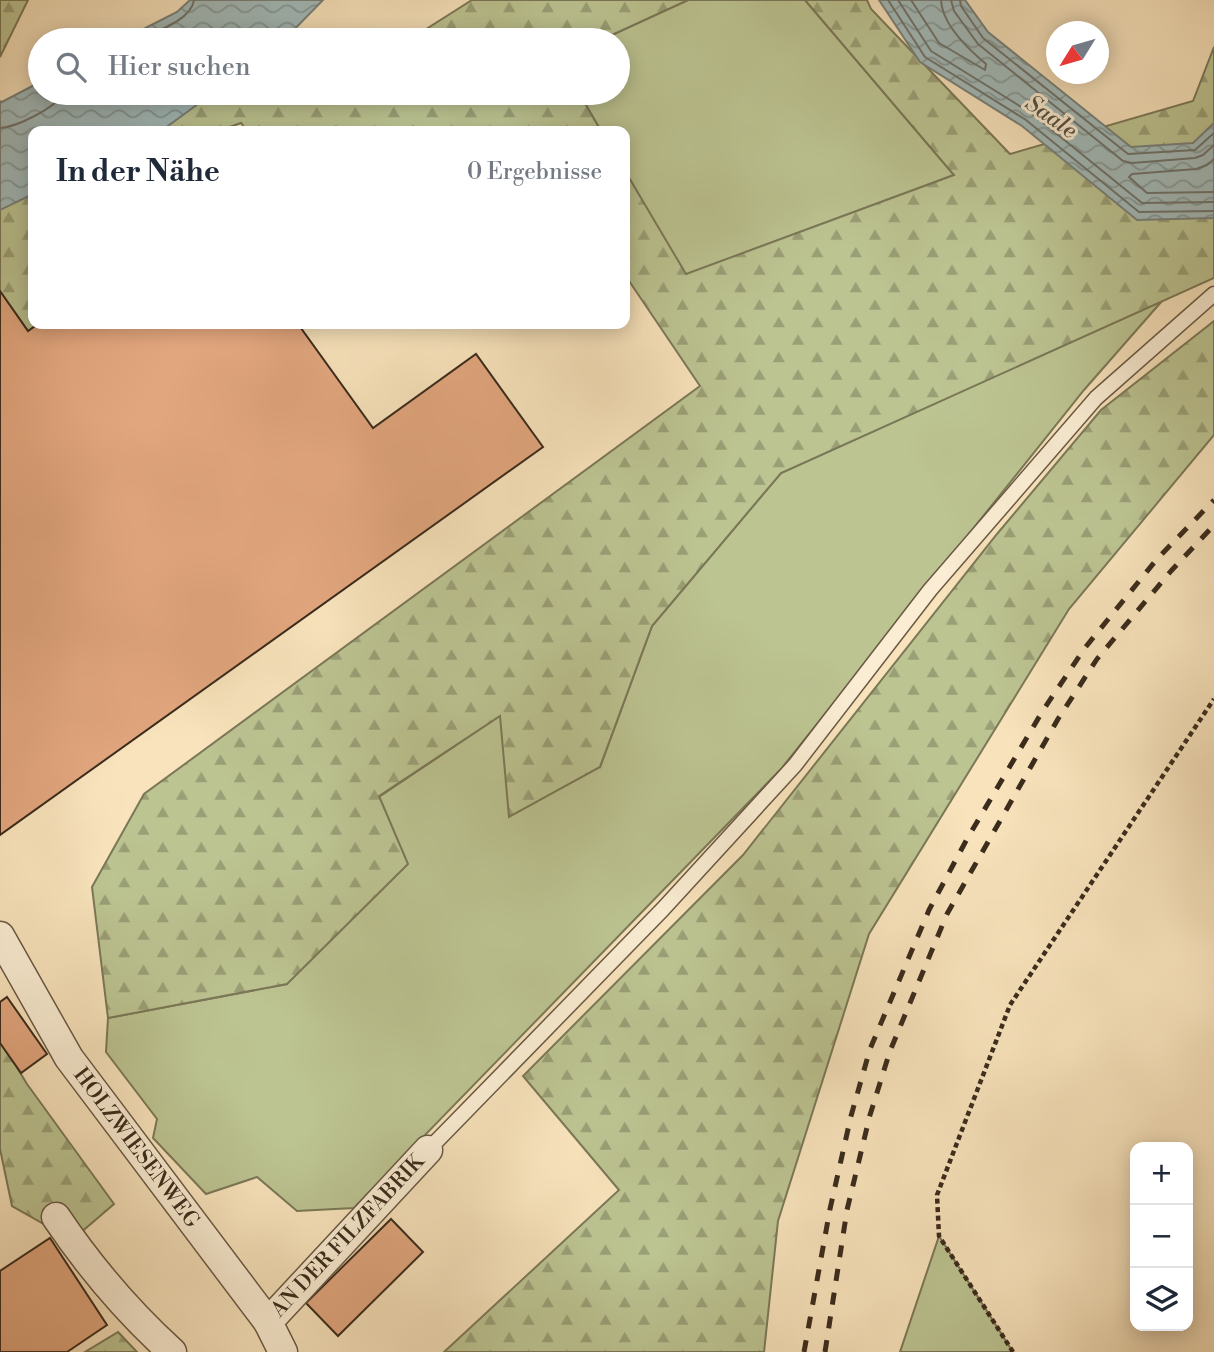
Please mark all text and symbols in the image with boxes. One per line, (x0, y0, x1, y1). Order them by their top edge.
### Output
north arrow (1046, 21, 1109, 84)
search box (28, 28, 630, 105)
icon: search (52, 48, 90, 86)
text: Hier suchen (108, 51, 250, 83)
water label: Saale (1020, 89, 1083, 145)
text: In der Nähe (56, 153, 220, 191)
text: 0 Ergebnisse (467, 158, 602, 186)
street label: HOLZWIESENWEG (67, 1063, 205, 1234)
map controls (1130, 1142, 1193, 1331)
button: + (1130, 1142, 1193, 1205)
street label: AN DER FILZFABRIK (265, 1148, 431, 1323)
button: − (1130, 1205, 1193, 1268)
button: layers (1130, 1268, 1193, 1331)

